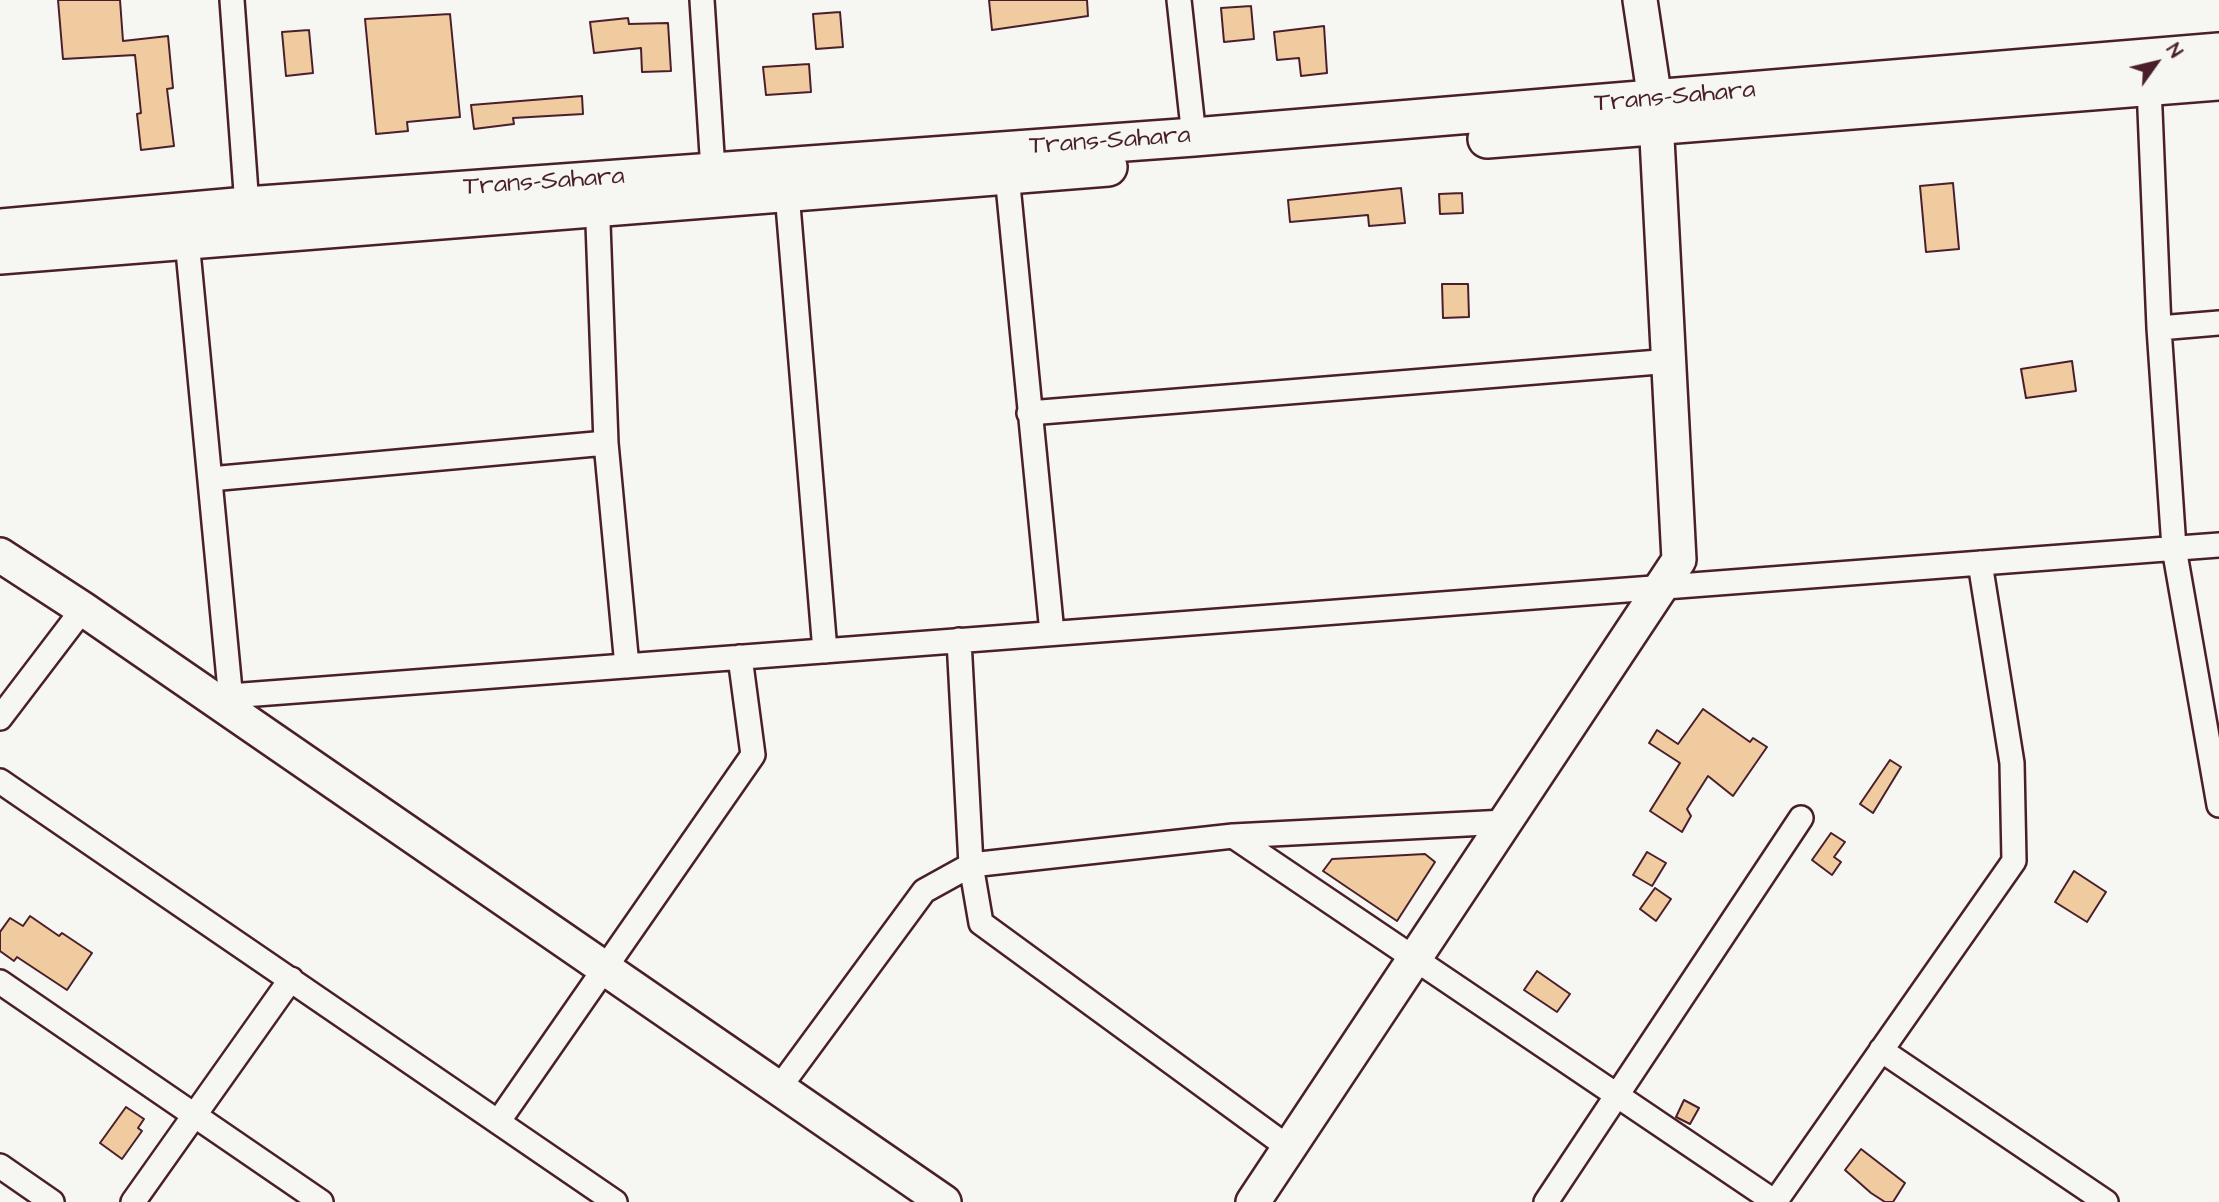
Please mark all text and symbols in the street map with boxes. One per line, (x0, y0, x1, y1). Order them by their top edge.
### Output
north arrow (2121, 28, 2191, 98)
text: N (2159, 38, 2188, 63)
street label: Trans-Sahara (1593, 75, 1757, 121)
street label: Trans-Sahara (1028, 121, 1192, 163)
street label: Trans-Sahara (462, 162, 626, 204)

